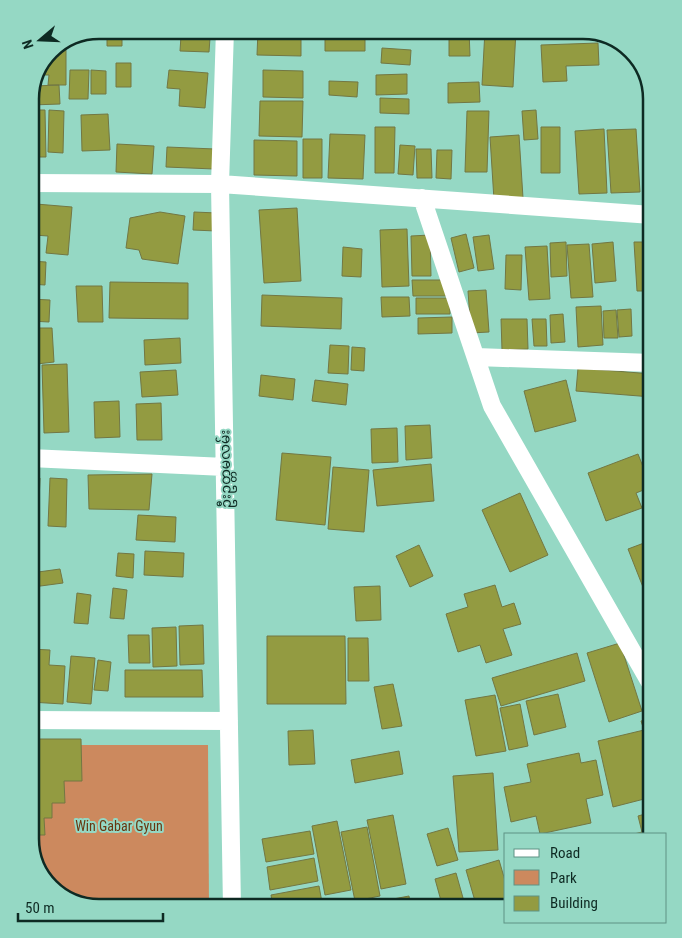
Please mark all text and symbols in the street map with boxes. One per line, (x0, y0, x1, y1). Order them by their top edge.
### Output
north arrow (15, 15, 65, 65)
text: N (19, 38, 37, 51)
street label: ဦးဥတ္တမလမ်း (214, 429, 238, 508)
park label: Win Gabar Gyun (75, 818, 163, 834)
legend (504, 833, 667, 923)
text: Road (550, 844, 580, 862)
text: Park (550, 869, 577, 887)
scale bar (18, 890, 162, 922)
text: Building (550, 894, 598, 912)
text: 50 m (25, 899, 55, 917)

